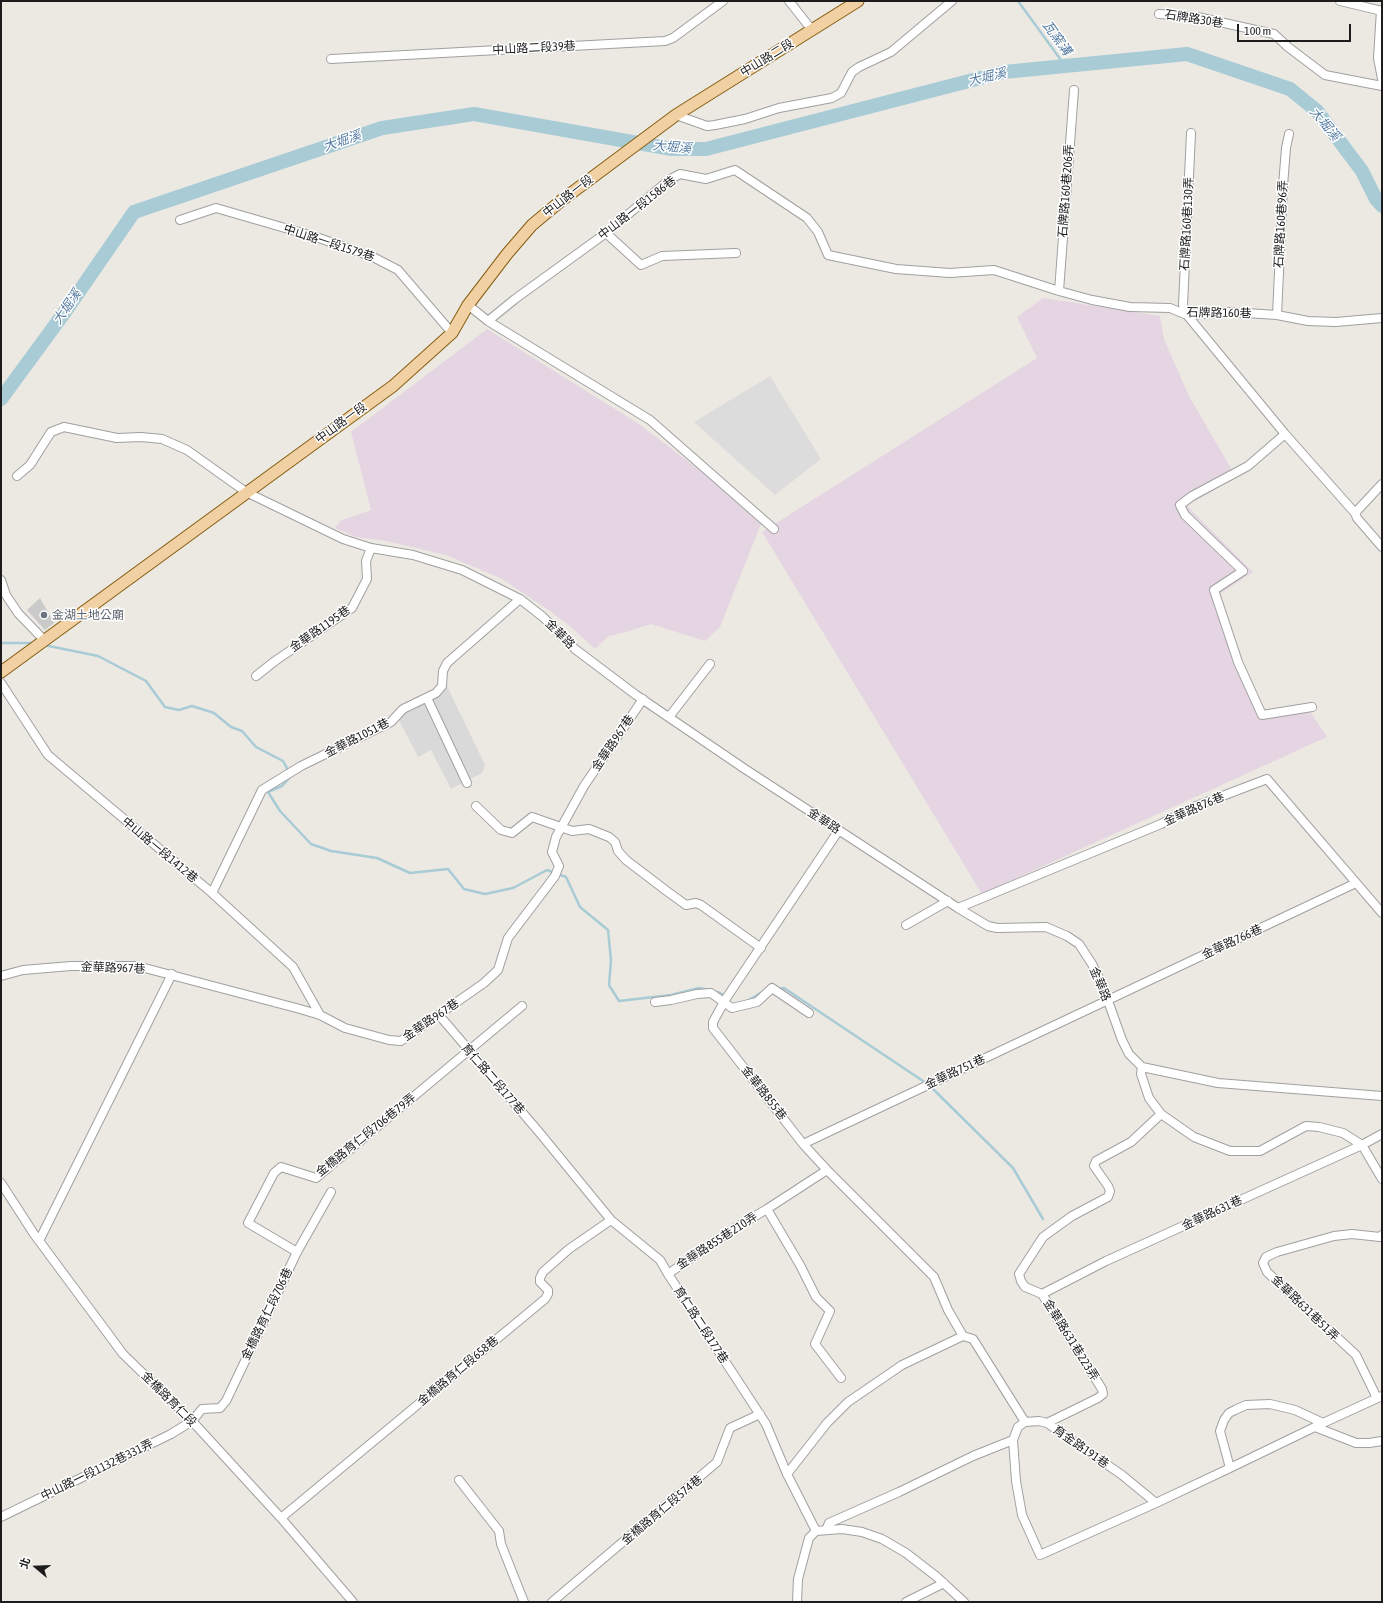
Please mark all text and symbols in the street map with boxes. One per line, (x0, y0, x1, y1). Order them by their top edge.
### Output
street label: 石牌路30巷 (1164, 7, 1224, 31)
scale bar (1239, 16, 1353, 42)
water label: 瓦窯溝 (1039, 18, 1075, 58)
text: 100 m (1244, 24, 1271, 38)
street label: 中山路二段 (738, 36, 796, 80)
street label: 中山路二段39巷 (492, 39, 576, 57)
water label: 大堀溪 (966, 65, 1008, 89)
water label: 大堀溪 (1306, 104, 1344, 144)
water label: 大堀溪 (321, 127, 363, 155)
water label: 大堀溪 (652, 138, 692, 156)
street label: 石牌路160巷206弄 (1056, 144, 1076, 238)
street label: 中山路一段 (540, 172, 596, 220)
street label: 中山路一段1586巷 (595, 173, 679, 243)
street label: 石牌路160巷130弄 (1177, 177, 1197, 271)
street label: 石牌路160巷96弄 (1272, 180, 1290, 268)
street label: 中山路一段1579巷 (282, 222, 376, 264)
water label: 大堀溪 (49, 287, 85, 327)
street label: 石牌路160巷 (1186, 305, 1252, 321)
street label: 中山路一段 (312, 400, 370, 446)
street label: 金華路1195巷 (287, 603, 353, 655)
place label: 金湖土地公廟 (52, 608, 124, 622)
marker: 金湖土地公廟 (39, 610, 49, 620)
street label: 金華路 (542, 616, 578, 652)
street label: 金華路967巷 (589, 712, 637, 774)
street label: 金華路1051巷 (322, 716, 392, 760)
street label: 金華路876巷 (1161, 789, 1227, 829)
street label: 金華路 (805, 805, 843, 837)
street label: 中山路一段1412巷 (119, 814, 201, 886)
street label: 金華路766巷 (1200, 922, 1264, 962)
street label: 金華路967巷 (80, 960, 146, 976)
street label: 金華路 (1086, 965, 1114, 1003)
street label: 金華路967巷 (400, 996, 462, 1044)
street label: 育仁路二段177巷 (458, 1041, 528, 1117)
street label: 金華路751巷 (923, 1052, 987, 1092)
street label: 金華路855巷 (738, 1063, 790, 1123)
street label: 金橋路育仁段706巷79弄 (313, 1090, 419, 1180)
street label: 金華路631巷 (1180, 1193, 1244, 1233)
street label: 金華路855巷210弄 (674, 1209, 760, 1273)
street label: 金橋路育仁段706巷 (238, 1265, 296, 1363)
street label: 金華路631巷51弄 (1268, 1272, 1342, 1344)
street label: 育仁路二段177巷 (671, 1284, 731, 1366)
street label: 金華路631巷223弄 (1040, 1296, 1102, 1384)
street label: 金橋路育仁段658巷 (415, 1333, 501, 1409)
street label: 金橋路育仁段 (138, 1368, 200, 1430)
street label: 育金路191巷 (1050, 1422, 1112, 1472)
street label: 中山路一段1132巷331弄 (38, 1436, 156, 1504)
street label: 金橋路育仁段574巷 (619, 1472, 705, 1548)
north arrow (16, 1547, 56, 1587)
text: 北 (17, 1556, 32, 1570)

